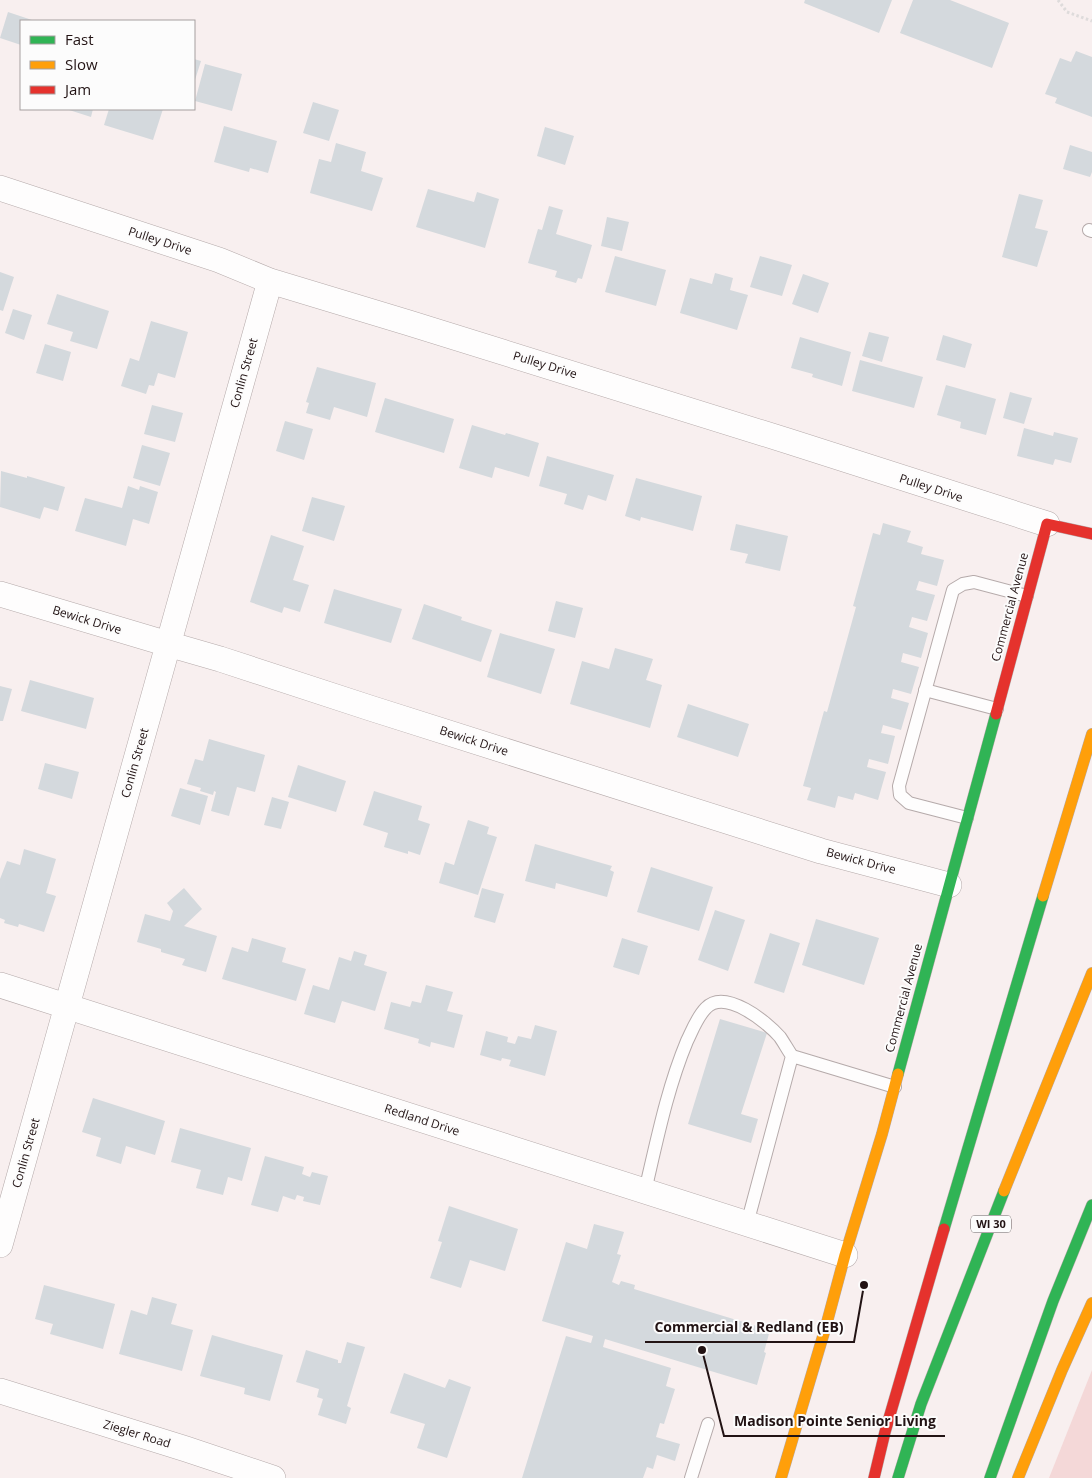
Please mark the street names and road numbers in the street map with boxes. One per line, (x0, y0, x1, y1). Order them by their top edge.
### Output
street label: Pulley Drive (126, 222, 194, 259)
street label: Conlin Street (225, 336, 262, 410)
street label: Pulley Drive (511, 347, 579, 382)
street label: Pulley Drive (897, 469, 965, 506)
street label: Commercial Avenue (987, 550, 1032, 663)
street label: Bewick Drive (51, 601, 124, 638)
street label: Bewick Drive (438, 721, 511, 760)
street label: Conlin Street (116, 726, 153, 800)
street label: Bewick Drive (824, 843, 898, 878)
street label: Commercial Avenue (881, 941, 926, 1054)
street label: Redland Drive (382, 1099, 462, 1140)
street label: Conlin Street (7, 1116, 44, 1190)
road number: WI 30 (971, 1216, 1011, 1232)
street label: Ziegler Road (101, 1415, 173, 1452)

